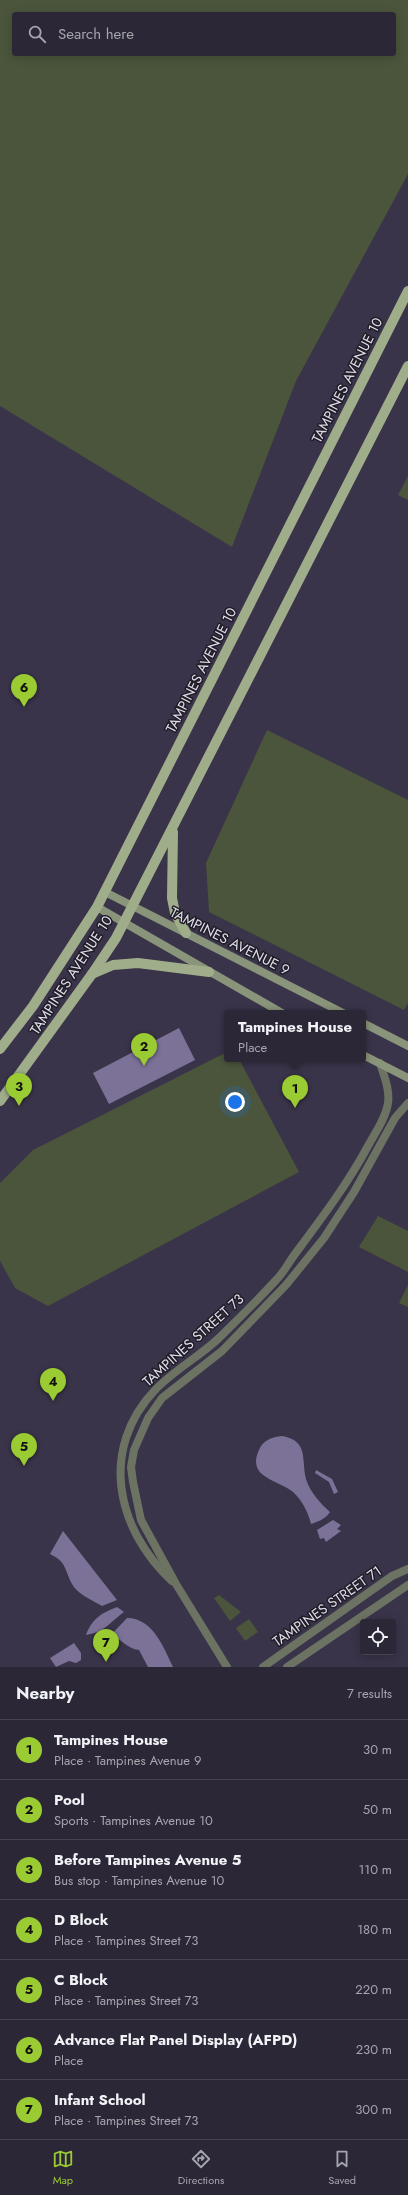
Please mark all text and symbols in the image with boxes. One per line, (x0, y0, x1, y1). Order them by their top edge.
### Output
search box (12, 12, 396, 56)
icon: search (26, 23, 48, 45)
text: Search here (58, 23, 134, 45)
street label: TAMPINES AVENUE 10 (307, 314, 387, 446)
street label: TAMPINES AVENUE 10 (161, 604, 241, 736)
pin: 6 (11, 674, 37, 707)
street label: TAMPINES AVENUE 9 (167, 902, 293, 980)
street label: TAMPINES AVENUE 10 (25, 912, 117, 1038)
popup (224, 1010, 366, 1062)
text: Tampines House (238, 1016, 352, 1038)
pin: 2 (131, 1033, 157, 1066)
text: Place (238, 1038, 267, 1057)
pin: 3 (6, 1073, 32, 1106)
pin: 1 (282, 1075, 308, 1108)
your location (225, 1092, 245, 1112)
street label: TAMPINES STREET 73 (138, 1289, 248, 1391)
pin: 4 (40, 1368, 66, 1401)
pin: 5 (11, 1433, 37, 1466)
street label: TAMPINES STREET 71 (268, 1561, 386, 1651)
map controls (360, 1619, 396, 1655)
button: locate (360, 1619, 396, 1655)
pin: 7 (93, 1629, 119, 1662)
text: Nearby (16, 1681, 74, 1705)
text: 7 results (347, 1684, 392, 1703)
text: Tampines House (54, 1729, 168, 1751)
text: 1 (26, 1740, 32, 1759)
text: 30 m (363, 1740, 392, 1759)
text: Place · Tampines Avenue 9 (54, 1751, 201, 1770)
text: Pool (54, 1789, 85, 1811)
text: 2 (25, 1800, 33, 1819)
text: 50 m (363, 1800, 392, 1819)
text: Sports · Tampines Avenue 10 (54, 1811, 213, 1830)
text: Before Tampines Avenue 5 (54, 1849, 241, 1871)
text: 3 (25, 1860, 33, 1879)
text: 110 m (358, 1860, 392, 1879)
text: Bus stop · Tampines Avenue 10 (54, 1871, 224, 1890)
text: D Block (54, 1909, 108, 1931)
text: 4 (24, 1920, 34, 1939)
text: 180 m (357, 1920, 392, 1939)
text: Place · Tampines Street 73 (54, 1931, 198, 1950)
text: C Block (54, 1969, 108, 1991)
text: 5 (25, 1980, 33, 1999)
text: 220 m (355, 1980, 392, 1999)
text: Place · Tampines Street 73 (54, 1991, 198, 2010)
text: Advance Flat Panel Display (AFPD) (54, 2029, 297, 2051)
text: 6 (25, 2040, 33, 2059)
text: 230 m (356, 2040, 392, 2059)
text: Place (54, 2051, 83, 2070)
text: Infant School (54, 2089, 146, 2111)
text: 7 (25, 2100, 33, 2119)
text: 300 m (355, 2100, 392, 2119)
text: Place · Tampines Street 73 (54, 2111, 198, 2130)
tab: Map (52, 2148, 74, 2188)
tab: Directions (178, 2148, 224, 2188)
tab: Saved (328, 2148, 356, 2188)

